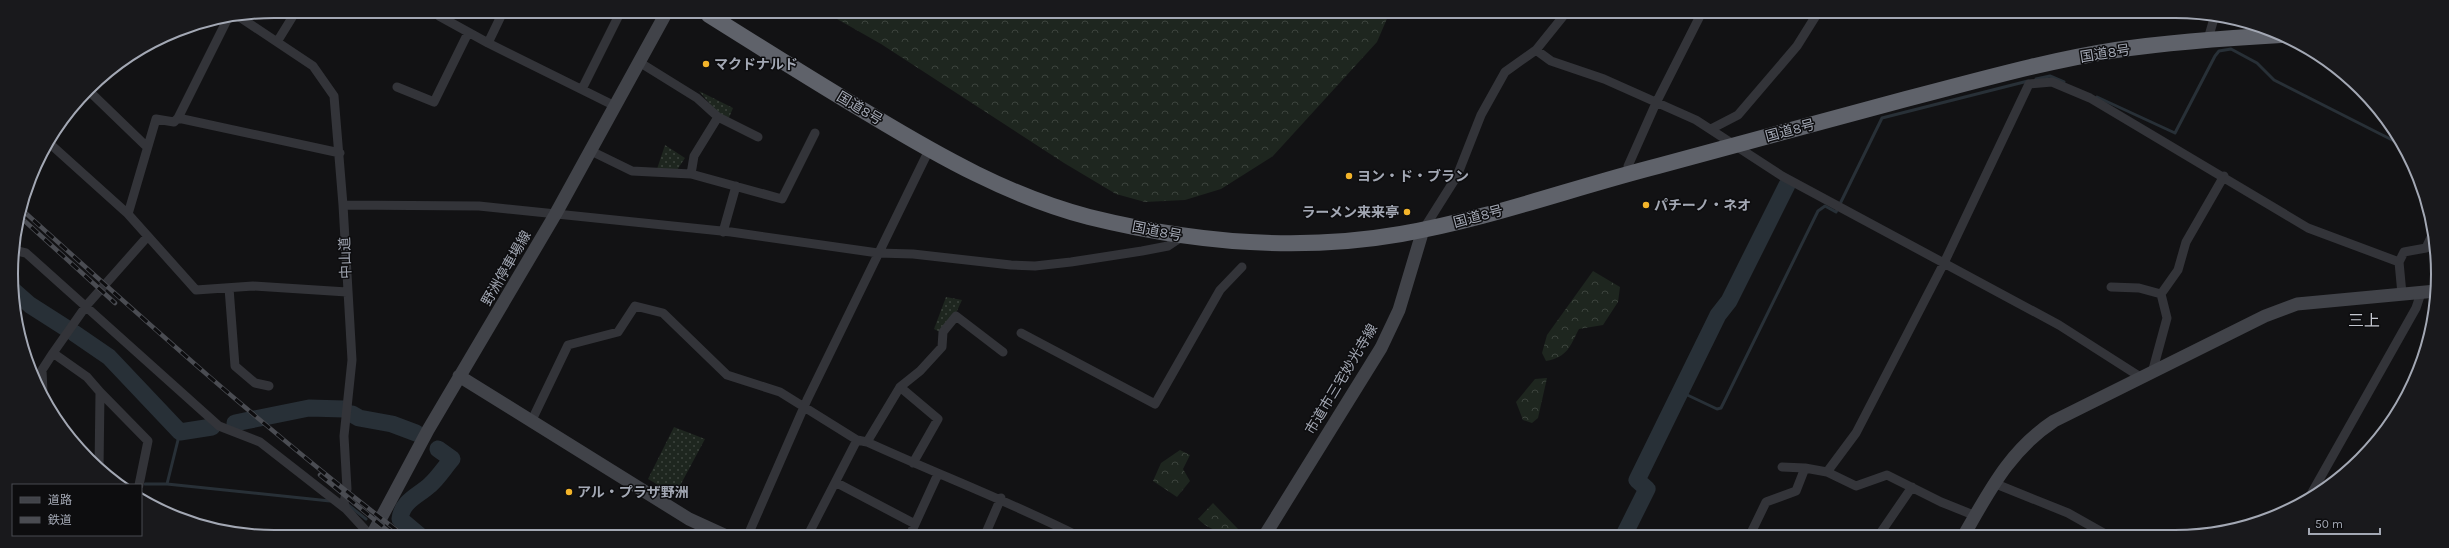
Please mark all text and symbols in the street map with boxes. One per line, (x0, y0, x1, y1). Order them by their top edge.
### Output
street label: 国道8号 (2079, 41, 2131, 66)
place label: マクドナルド (714, 56, 798, 73)
marker: マクドナルド (701, 59, 711, 69)
street label: 国道8号 (834, 88, 886, 129)
street label: 国道8号 (1763, 116, 1817, 145)
place label: ヨン・ド・ブラン (1357, 168, 1469, 185)
marker: ヨン・ド・ブラン (1344, 171, 1354, 181)
place label: パチーノ・ネオ (1654, 197, 1751, 214)
marker: パチーノ・ネオ (1641, 200, 1651, 210)
street label: 国道8号 (1451, 202, 1505, 231)
place label: ラーメン来来亭 (1302, 204, 1399, 221)
marker: ラーメン来来亭 (1402, 207, 1412, 217)
street label: 国道8号 (1130, 218, 1183, 245)
street label: 野洲停車場線 (478, 228, 535, 309)
street label: 中山道 (336, 237, 355, 279)
district label: 三上 (2348, 311, 2380, 330)
street label: 市道市三宅妙光寺線 (1302, 321, 1381, 438)
legend (12, 484, 142, 536)
place label: アル・プラザ野洲 (577, 484, 689, 501)
marker: アル・プラザ野洲 (564, 487, 574, 497)
text: 道路 (48, 493, 72, 507)
scale bar (2309, 510, 2380, 536)
text: 鉄道 (48, 513, 72, 527)
text: 50 m (2315, 517, 2343, 531)

